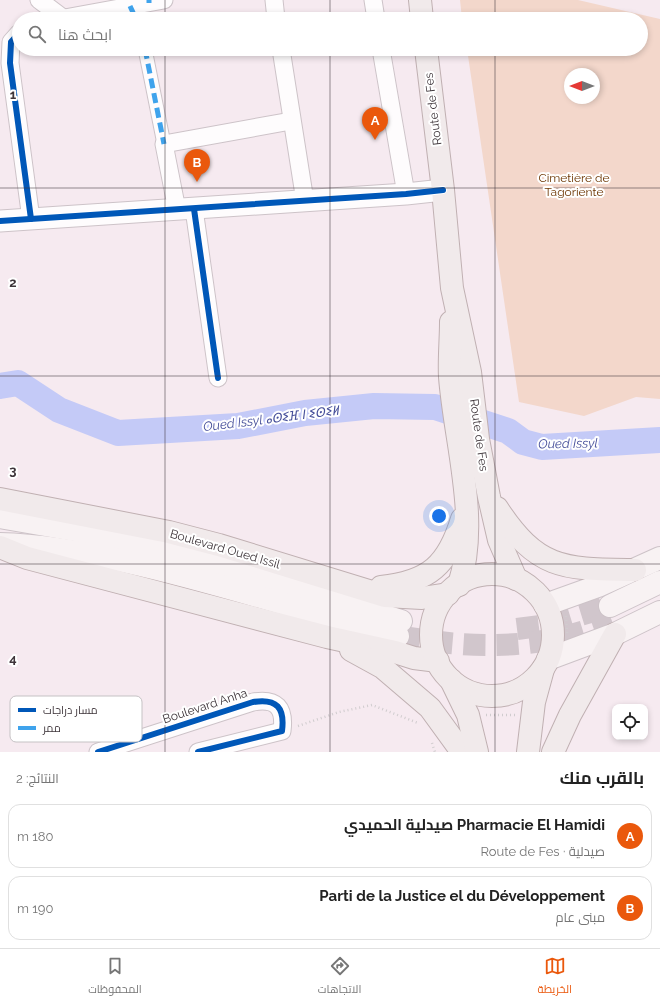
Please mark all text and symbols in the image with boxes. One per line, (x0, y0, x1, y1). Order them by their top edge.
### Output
search box (12, 12, 648, 56)
icon: search (26, 23, 48, 45)
text: ابحث هنا (58, 26, 112, 44)
north arrow (564, 68, 600, 104)
street label: Route de Fes (422, 72, 444, 146)
text: 1 (10, 87, 17, 102)
pin: A (362, 107, 388, 140)
pin: B (184, 149, 210, 182)
park label: Cimetière de Tagoriente (538, 171, 610, 199)
text: 2 (9, 275, 17, 290)
street label: Route de Fes (467, 398, 491, 472)
water label: Oued Issyl ⴰⵙⵉⴼ ⵏ ⵉⵙⵉⵍ (202, 403, 341, 434)
water label: Oued Issyl (538, 435, 599, 452)
text: 3 (9, 463, 17, 478)
your location (429, 506, 449, 526)
street label: Boulevard Oued Issil (168, 527, 282, 572)
text: 4 (9, 651, 17, 666)
street label: Boulevard Anha (161, 686, 249, 726)
legend (10, 696, 142, 742)
text: مسار دراجات (43, 704, 98, 717)
map controls (612, 704, 648, 740)
button: locate (612, 704, 648, 740)
text: ممر (42, 722, 61, 735)
text: بالقرب منك (560, 768, 644, 788)
text: النتائج: 2 (16, 771, 59, 786)
text: Pharmacie El Hamidi صيدلية الحميدي (344, 816, 605, 834)
text: 180 m (17, 829, 54, 844)
text: A (626, 829, 634, 844)
text: صيدلية · Route de Fes (480, 844, 605, 859)
text: Parti de la Justice el du Développement (319, 887, 605, 905)
text: 190 m (17, 901, 53, 916)
text: B (626, 901, 634, 916)
text: مبنى عام (555, 910, 605, 925)
tab: المحفوظات (88, 955, 142, 999)
tab: الاتجاهات (318, 955, 361, 999)
tab: الخريطة (538, 955, 572, 999)

